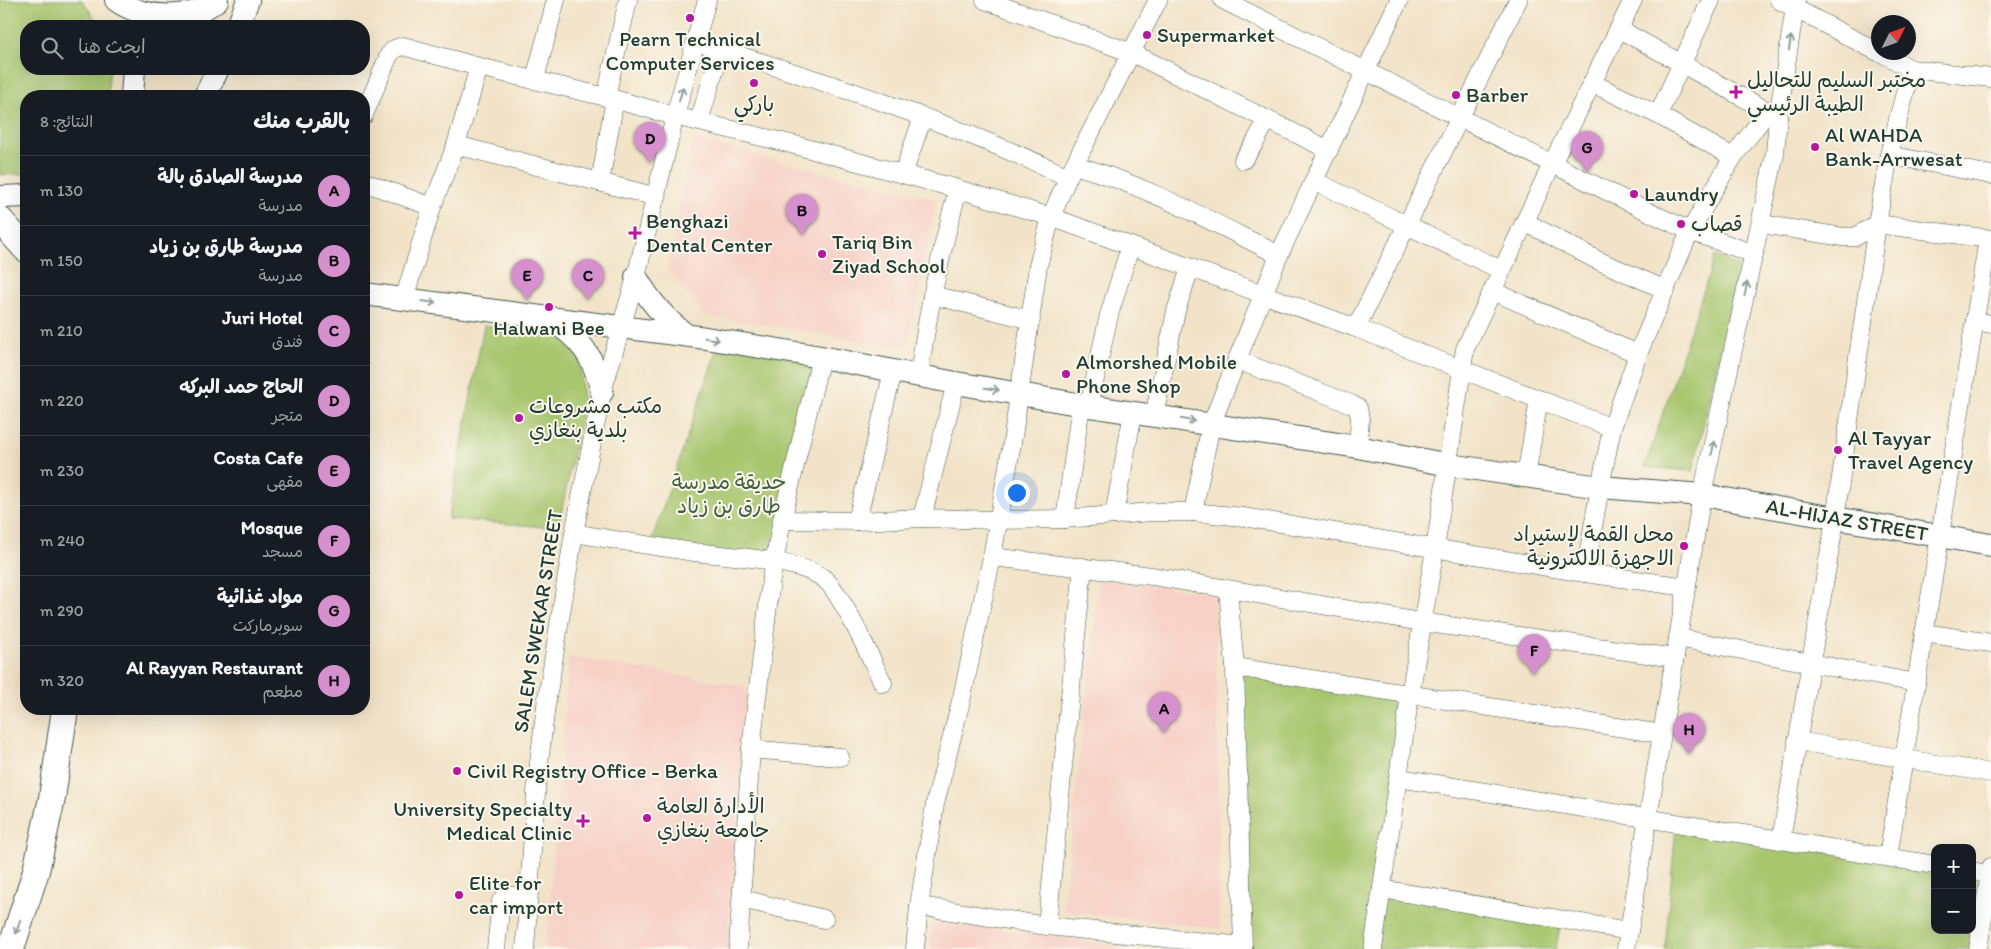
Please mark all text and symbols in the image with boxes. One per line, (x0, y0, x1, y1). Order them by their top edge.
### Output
marker: Pearn Technical Computer Services (684, 12, 696, 24)
north arrow (1871, 15, 1916, 60)
search box (20, 20, 370, 75)
place label: Supermarket (1157, 22, 1275, 47)
place label: Pearn Technical Computer Services (606, 26, 774, 75)
marker: Supermarket (1141, 29, 1153, 41)
icon: search (38, 34, 66, 62)
text: ابحث هنا (78, 35, 146, 58)
one-way arrow (1785, 35, 1795, 51)
place label: مختبر السليم للتحاليل الطيبة الرئيسي (1747, 67, 1926, 123)
marker: باركي (748, 77, 760, 89)
place label: Barber (1466, 82, 1529, 107)
marker: مختبر السليم للتحاليل الطيبة الرئيسي (1729, 85, 1743, 99)
one-way arrow (677, 86, 687, 102)
marker: Barber (1450, 89, 1462, 101)
place label: باركي (734, 91, 774, 123)
text: بالقرب منك (253, 108, 350, 133)
text: النتائج: 8 (40, 112, 93, 131)
pin: D (634, 122, 666, 163)
place label: Al WAHDA Bank-Arrwesat (1825, 122, 1963, 171)
pin: G (1571, 131, 1603, 172)
marker: Al WAHDA Bank-Arrwesat (1809, 141, 1821, 153)
text: مدرسة الصادق بالة (157, 165, 303, 188)
text: 130 m (40, 181, 83, 200)
text: A (329, 181, 339, 200)
place label: Laundry (1644, 181, 1718, 206)
marker: Laundry (1628, 188, 1640, 200)
pin: B (786, 194, 818, 235)
text: مدرسة (258, 196, 303, 215)
place label: Benghazi Dental Center (646, 208, 773, 257)
place label: قصاب (1691, 211, 1743, 237)
marker: قصاب (1675, 218, 1687, 230)
marker: Benghazi Dental Center (628, 226, 642, 240)
place label: Tariq Bin Ziyad School (832, 229, 946, 278)
text: مدرسة طارق بن زياد (149, 235, 303, 258)
marker: Tariq Bin Ziyad School (816, 248, 828, 260)
text: 150 m (40, 251, 83, 270)
text: B (329, 251, 339, 270)
pin: E (511, 259, 543, 300)
pin: C (572, 259, 604, 300)
text: مدرسة (258, 266, 303, 285)
one-way arrow (1742, 281, 1752, 297)
one-way arrow (421, 297, 437, 307)
marker: Halwani Bee (543, 301, 555, 313)
text: Juri Hotel (222, 306, 303, 329)
place label: Halwani Bee (493, 315, 605, 340)
text: 210 m (40, 321, 83, 340)
text: C (329, 321, 339, 340)
text: فندق (272, 332, 303, 351)
one-way arrow (704, 334, 720, 344)
place label: Almorshed Mobile Phone Shop (1076, 349, 1237, 398)
marker: Almorshed Mobile Phone Shop (1060, 368, 1072, 380)
text: الحاج حمد البركه (179, 375, 303, 398)
one-way arrow (984, 385, 1000, 395)
text: 220 m (40, 391, 84, 410)
text: D (329, 391, 339, 410)
place label: مكتب مشروعات بلدية بنغازي (529, 393, 662, 445)
text: متجر (272, 406, 303, 425)
marker: مكتب مشروعات بلدية بنغازي (513, 412, 525, 424)
one-way arrow (1179, 416, 1195, 426)
place label: Al Tayyar Travel Agency (1848, 425, 1973, 474)
one-way arrow (1709, 440, 1718, 456)
marker: Al Tayyar Travel Agency (1832, 444, 1844, 456)
text: Costa Cafe (214, 446, 303, 469)
text: 230 m (40, 461, 84, 480)
text: E (330, 461, 338, 480)
park label: حديقة مدرسة طارق بن زياد (672, 469, 786, 519)
text: مقهى (266, 472, 303, 491)
your location (1004, 480, 1030, 506)
street label: AL-HIJAZ STREET (1764, 493, 1930, 546)
street label: SALEM SWEKAR STREET (507, 507, 568, 734)
text: Mosque (241, 516, 303, 539)
place label: محل القمة لإستيراد الاجهزة الالكترونية (1513, 521, 1674, 570)
text: 240 m (40, 531, 85, 550)
text: F (330, 531, 338, 550)
marker: محل القمة لإستيراد الاجهزة الالكترونية (1678, 540, 1690, 552)
text: مسجد (262, 542, 303, 561)
text: مواد غذائية (217, 585, 303, 608)
text: 290 m (40, 601, 84, 620)
text: G (328, 601, 340, 620)
text: سوبرماركت (233, 616, 303, 635)
pin: F (1518, 634, 1550, 675)
text: Al Rayyan Restaurant (126, 656, 303, 679)
text: 320 m (40, 671, 84, 690)
text: H (328, 671, 340, 690)
text: مطعم (263, 682, 303, 701)
pin: A (1148, 692, 1180, 733)
pin: H (1673, 713, 1705, 754)
place label: Civil Registry Office - Berka (467, 758, 718, 783)
marker: Civil Registry Office - Berka (451, 765, 463, 777)
place label: الأدارة العامة جامعة بنغازي (657, 792, 769, 845)
place label: University Specialty Medical Clinic (393, 796, 572, 845)
marker: الأدارة العامة جامعة بنغازي (641, 812, 653, 824)
marker: University Specialty Medical Clinic (576, 814, 590, 828)
map controls (1931, 844, 1976, 934)
button: + (1931, 844, 1976, 889)
place label: Elite for car import (469, 870, 563, 919)
marker: Elite for car import (453, 889, 465, 901)
button: − (1931, 889, 1976, 934)
one-way arrow (13, 919, 23, 935)

